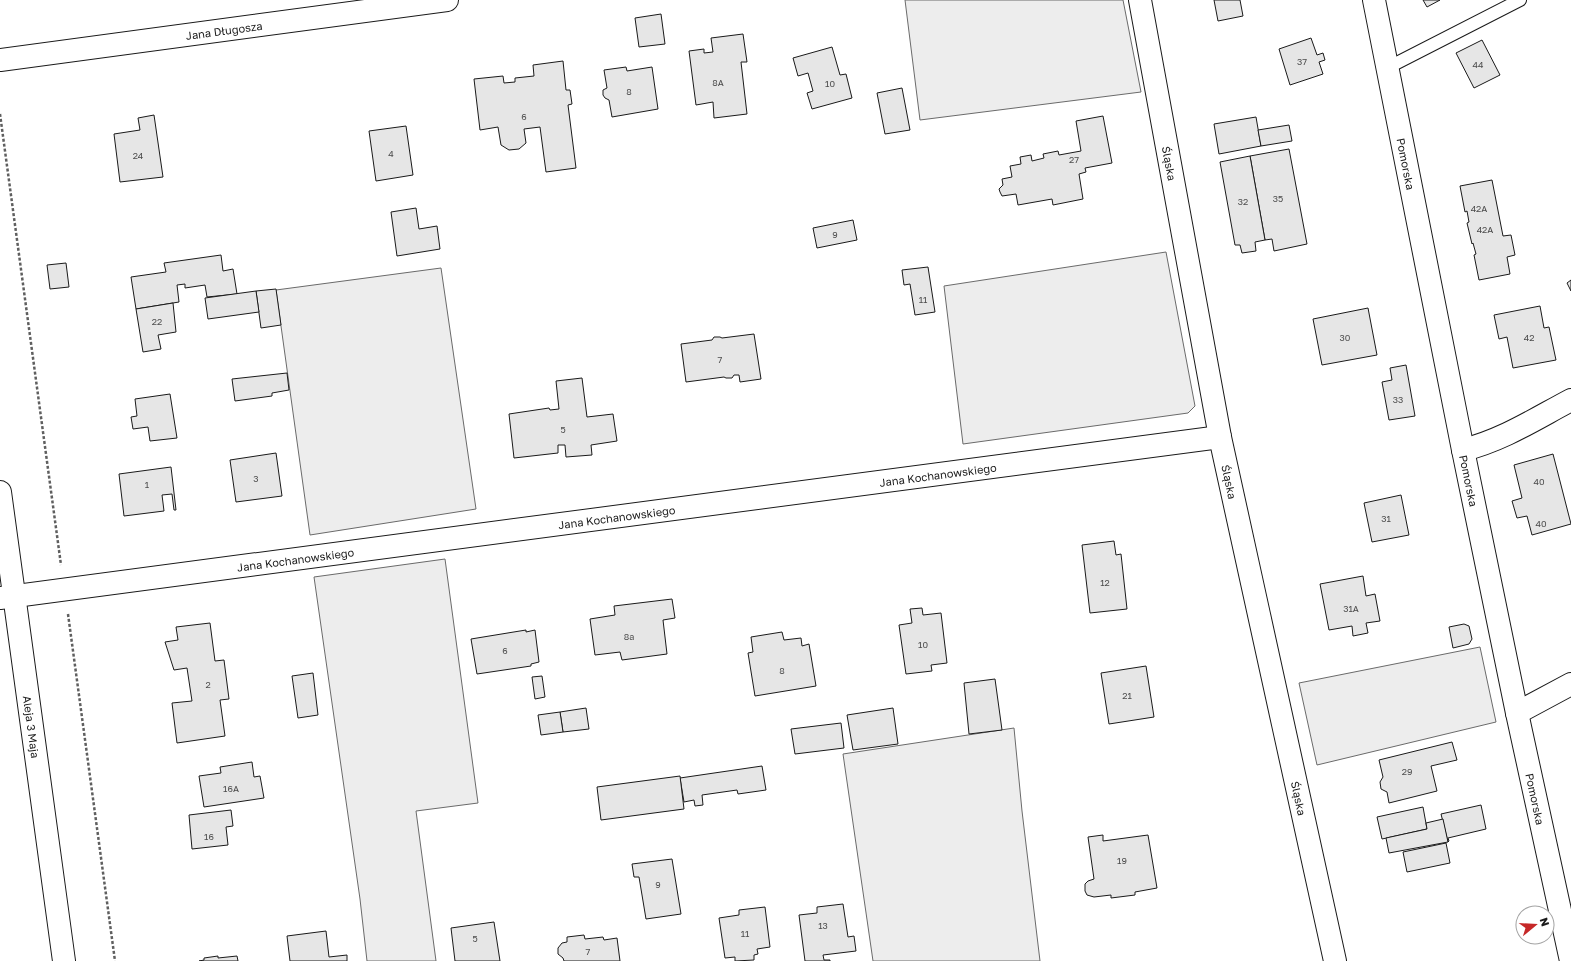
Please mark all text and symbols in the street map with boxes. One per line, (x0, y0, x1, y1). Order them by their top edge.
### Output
street label: Jana Długosza (185, 18, 263, 42)
house number: 37 (1297, 56, 1307, 67)
house number: 44 (1473, 59, 1484, 70)
house number: 8A (712, 77, 724, 88)
house number: 10 (825, 78, 835, 89)
house number: 8 (626, 86, 632, 97)
house number: 6 (521, 111, 527, 122)
street label: Pomorska (1395, 137, 1418, 191)
street label: Śląska (1160, 145, 1179, 182)
house number: 4 (388, 148, 394, 159)
house number: 24 (133, 150, 144, 161)
house number: 27 (1069, 154, 1079, 165)
house number: 35 (1273, 193, 1283, 204)
house number: 32 (1238, 196, 1248, 207)
house number: 42A (1471, 203, 1487, 214)
house number: 42A (1477, 224, 1493, 235)
house number: 9 (832, 229, 838, 240)
house number: 11 (919, 294, 928, 305)
house number: 22 (152, 316, 162, 327)
house number: 30 (1340, 332, 1351, 343)
house number: 42 (1524, 332, 1534, 343)
house number: 7 (718, 354, 723, 365)
house number: 33 (1393, 394, 1403, 405)
house number: 5 (560, 424, 566, 435)
street label: Pomorska (1458, 454, 1481, 508)
street label: Jana Kochanowskiego (879, 460, 998, 488)
street label: Śląska (1220, 463, 1240, 500)
house number: 3 (253, 473, 259, 484)
house number: 40 (1533, 476, 1545, 487)
house number: 1 (145, 479, 150, 490)
street label: Jana Kochanowskiego (557, 502, 676, 531)
house number: 31 (1381, 513, 1391, 524)
house number: 40 (1535, 518, 1547, 529)
street label: Jana Kochanowskiego (236, 545, 355, 573)
house number: 12 (1100, 577, 1110, 588)
house number: 31A (1343, 603, 1359, 614)
house number: 8a (624, 631, 634, 642)
house number: 10 (918, 639, 928, 650)
house number: 6 (502, 645, 508, 656)
house number: 8 (779, 665, 785, 676)
house number: 2 (205, 679, 211, 690)
house number: 21 (1122, 690, 1132, 701)
street label: Aleja 3 Maja (21, 695, 43, 759)
house number: 29 (1402, 766, 1412, 777)
street label: Pomorska (1524, 772, 1548, 826)
street label: Śląska (1289, 780, 1309, 817)
house number: 16A (223, 783, 239, 794)
house number: 16 (204, 831, 214, 842)
house number: 19 (1117, 855, 1127, 866)
house number: 9 (655, 879, 661, 890)
north arrow (1515, 905, 1555, 945)
text: N (1538, 916, 1552, 928)
house number: 13 (818, 920, 828, 931)
house number: 11 (741, 928, 750, 939)
house number: 5 (472, 933, 478, 944)
house number: 7 (586, 946, 591, 957)

